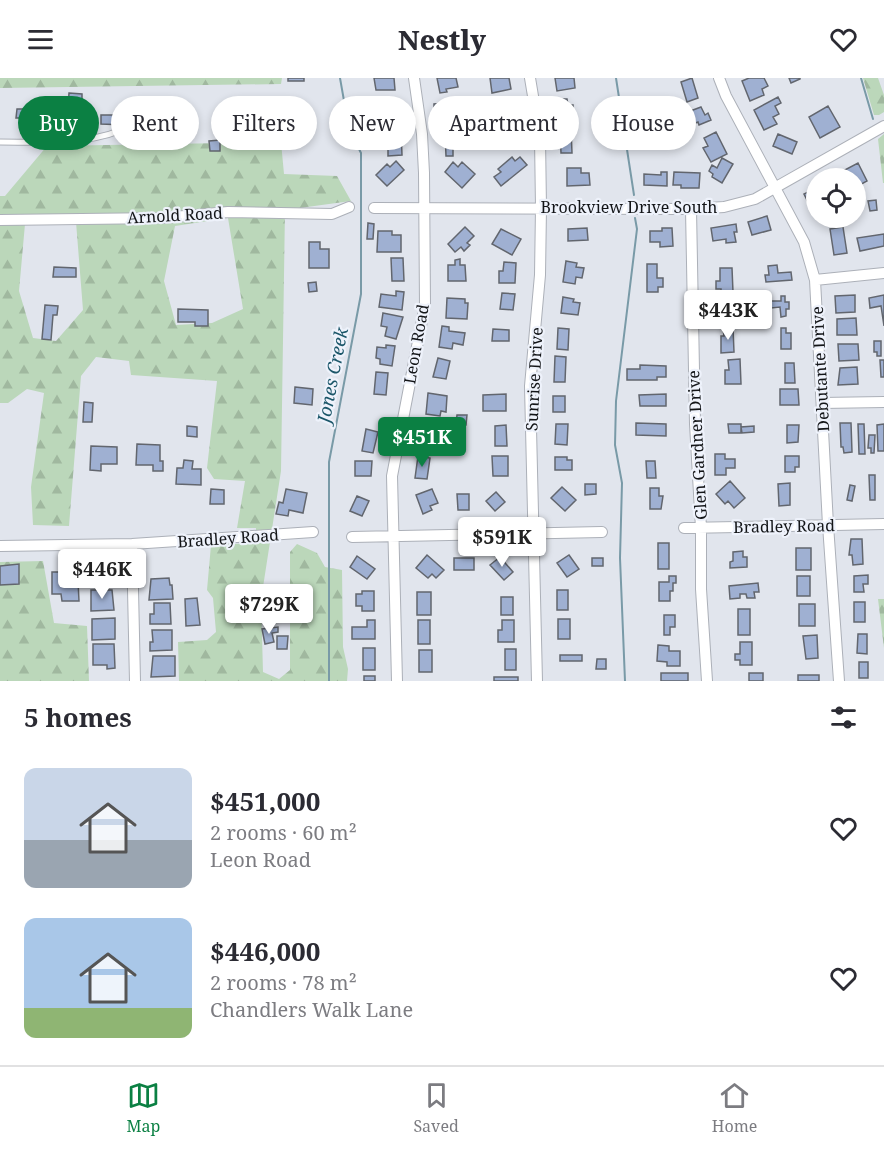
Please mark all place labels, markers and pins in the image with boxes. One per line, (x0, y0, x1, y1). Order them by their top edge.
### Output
pin: $443K (686, 290, 770, 341)
pin: $451K (380, 417, 464, 468)
pin: $591K (460, 517, 544, 568)
pin: $446K (60, 549, 144, 600)
pin: $729K (227, 584, 311, 635)

